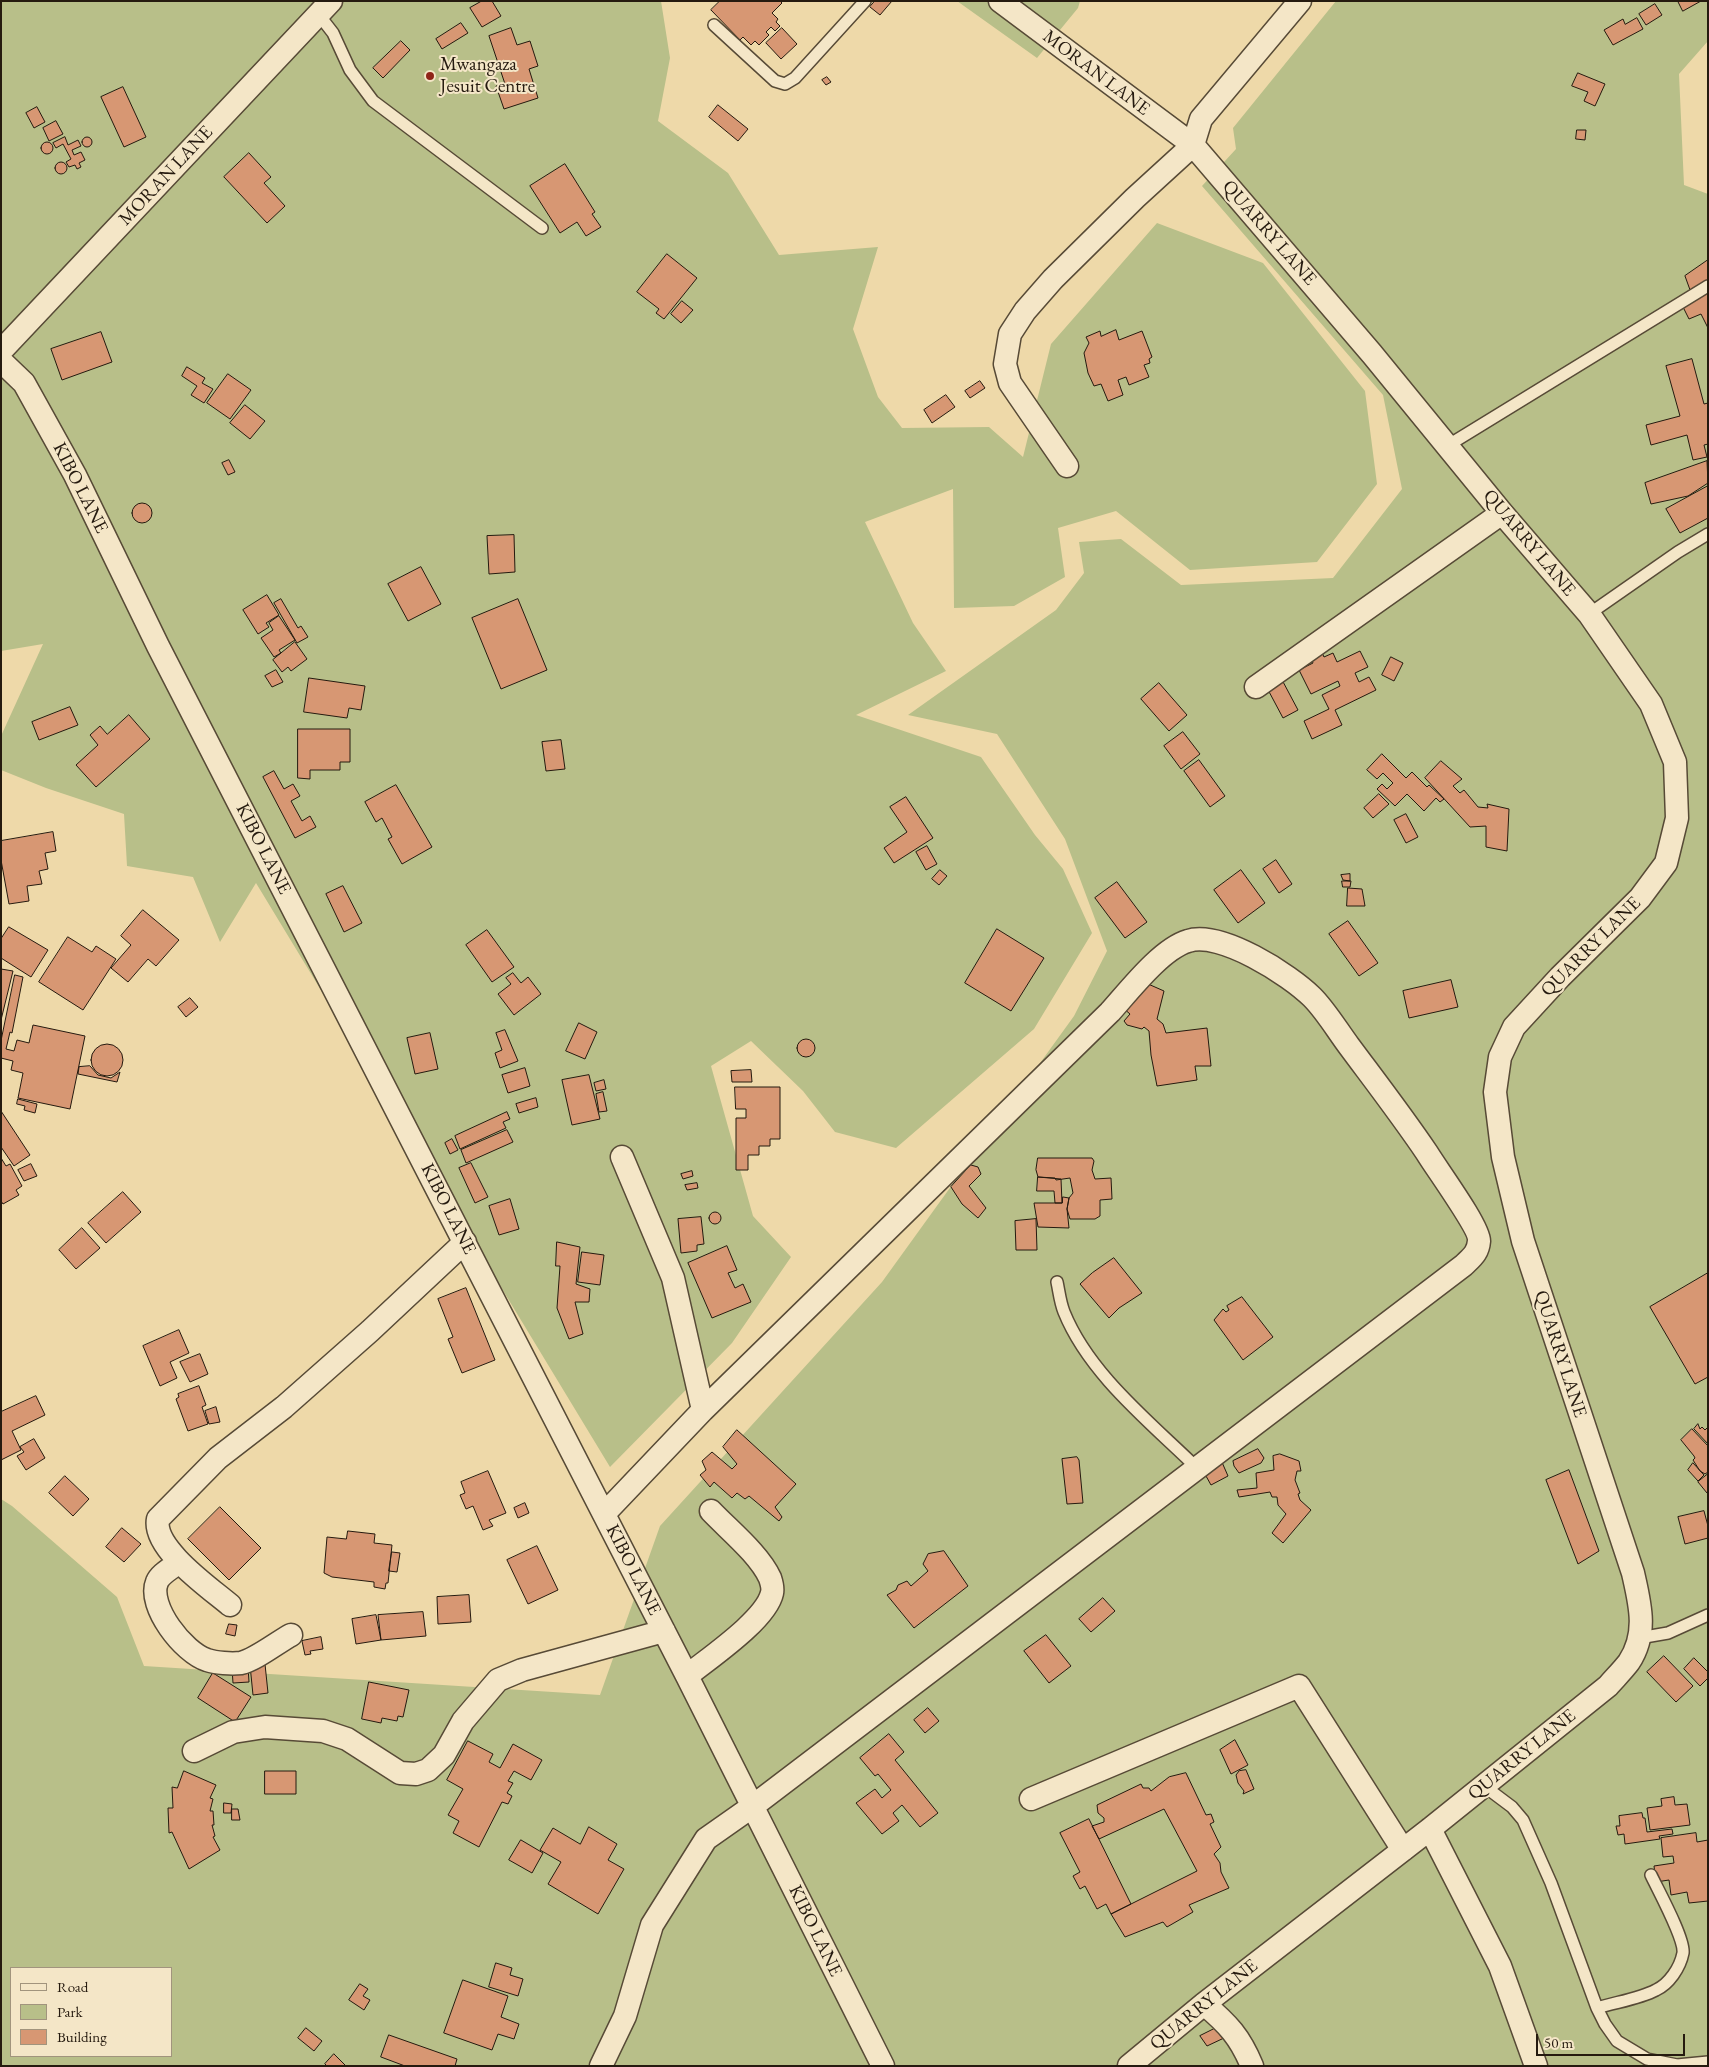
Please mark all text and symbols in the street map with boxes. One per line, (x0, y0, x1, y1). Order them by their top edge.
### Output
street label: MORAN LANE (1038, 25, 1154, 121)
place label: Mwangaza Jesuit Centre (440, 54, 535, 98)
marker: Mwangaza Jesuit Centre (424, 70, 436, 82)
street label: MORAN LANE (114, 121, 218, 231)
street label: QUARRY LANE (1217, 176, 1321, 290)
street label: KIBO LANE (47, 439, 113, 537)
street label: QUARRY LANE (1478, 485, 1580, 601)
street label: KIBO LANE (230, 800, 296, 898)
street label: QUARRY LANE (1536, 892, 1646, 1002)
street label: KIBO LANE (415, 1160, 481, 1258)
street label: QUARRY LANE (1529, 1288, 1591, 1420)
street label: KIBO LANE (600, 1521, 666, 1619)
street label: QUARRY LANE (1464, 1705, 1580, 1805)
street label: KIBO LANE (783, 1882, 847, 1980)
street label: QUARRY LANE (1146, 1955, 1262, 2055)
legend (10, 1967, 172, 2057)
text: Road (57, 1977, 88, 1996)
text: Park (57, 2002, 83, 2021)
scale bar (1539, 2024, 1688, 2056)
text: Building (57, 2027, 107, 2046)
text: 50 m (1544, 2033, 1573, 2052)

